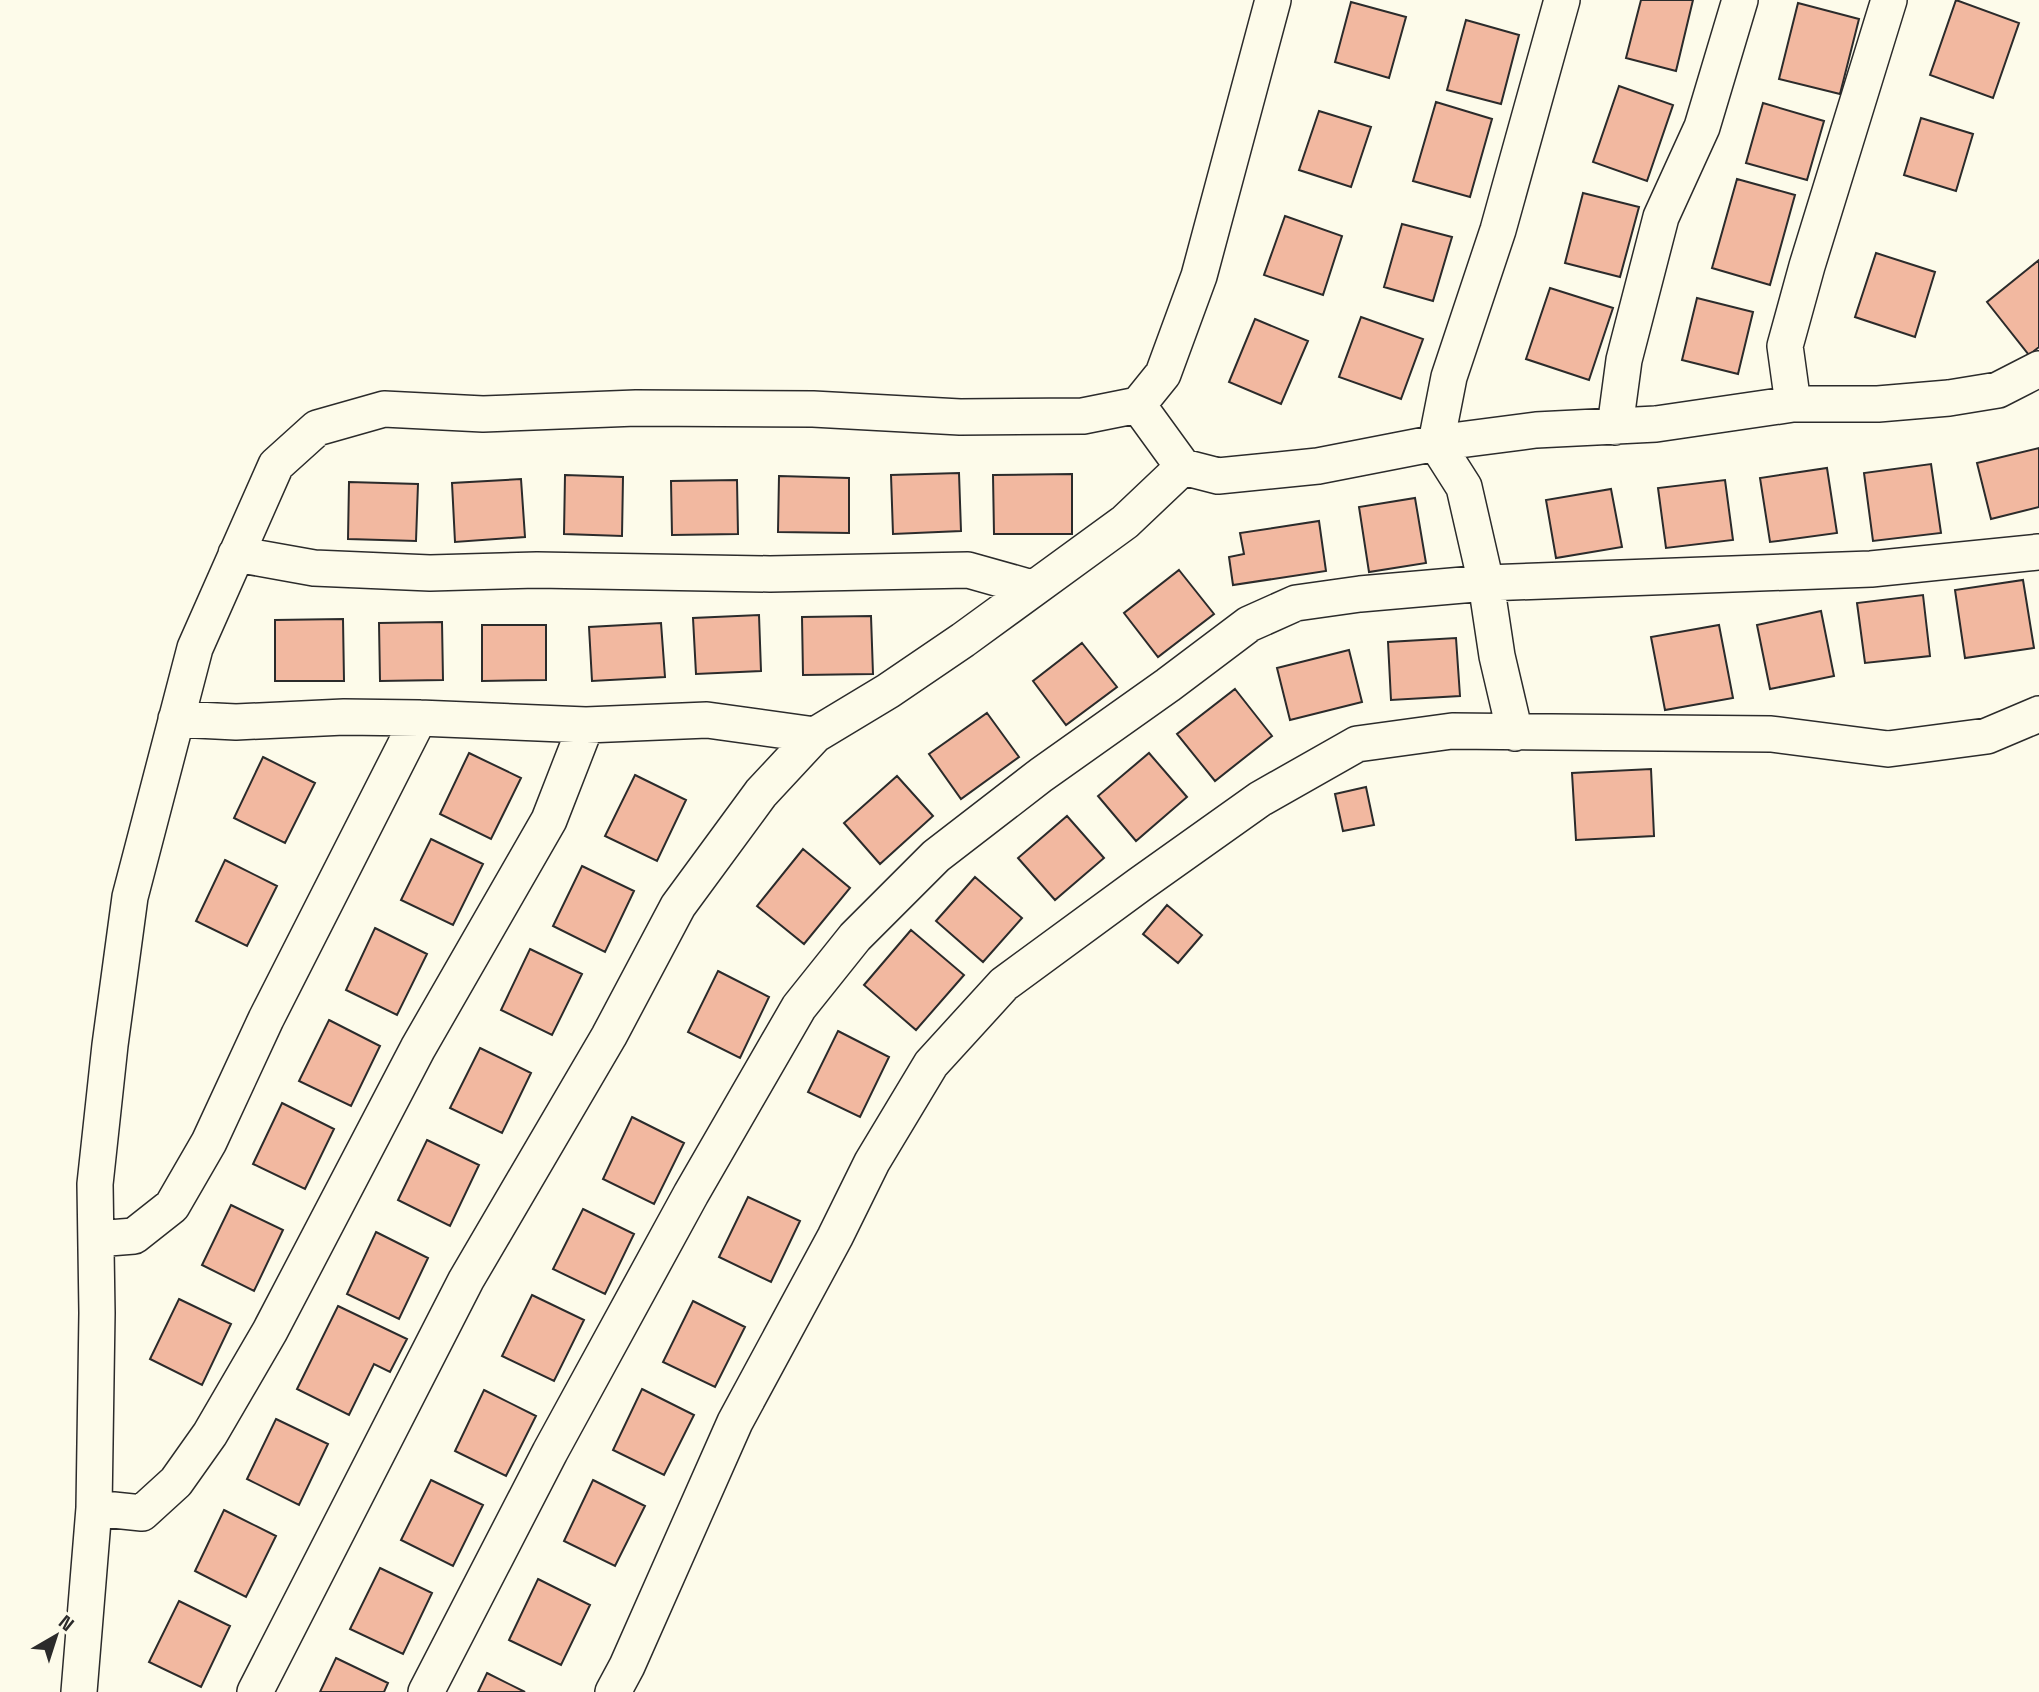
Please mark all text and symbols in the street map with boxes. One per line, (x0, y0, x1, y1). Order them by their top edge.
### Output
north arrow (21, 1601, 91, 1671)
text: N (54, 1609, 79, 1637)

